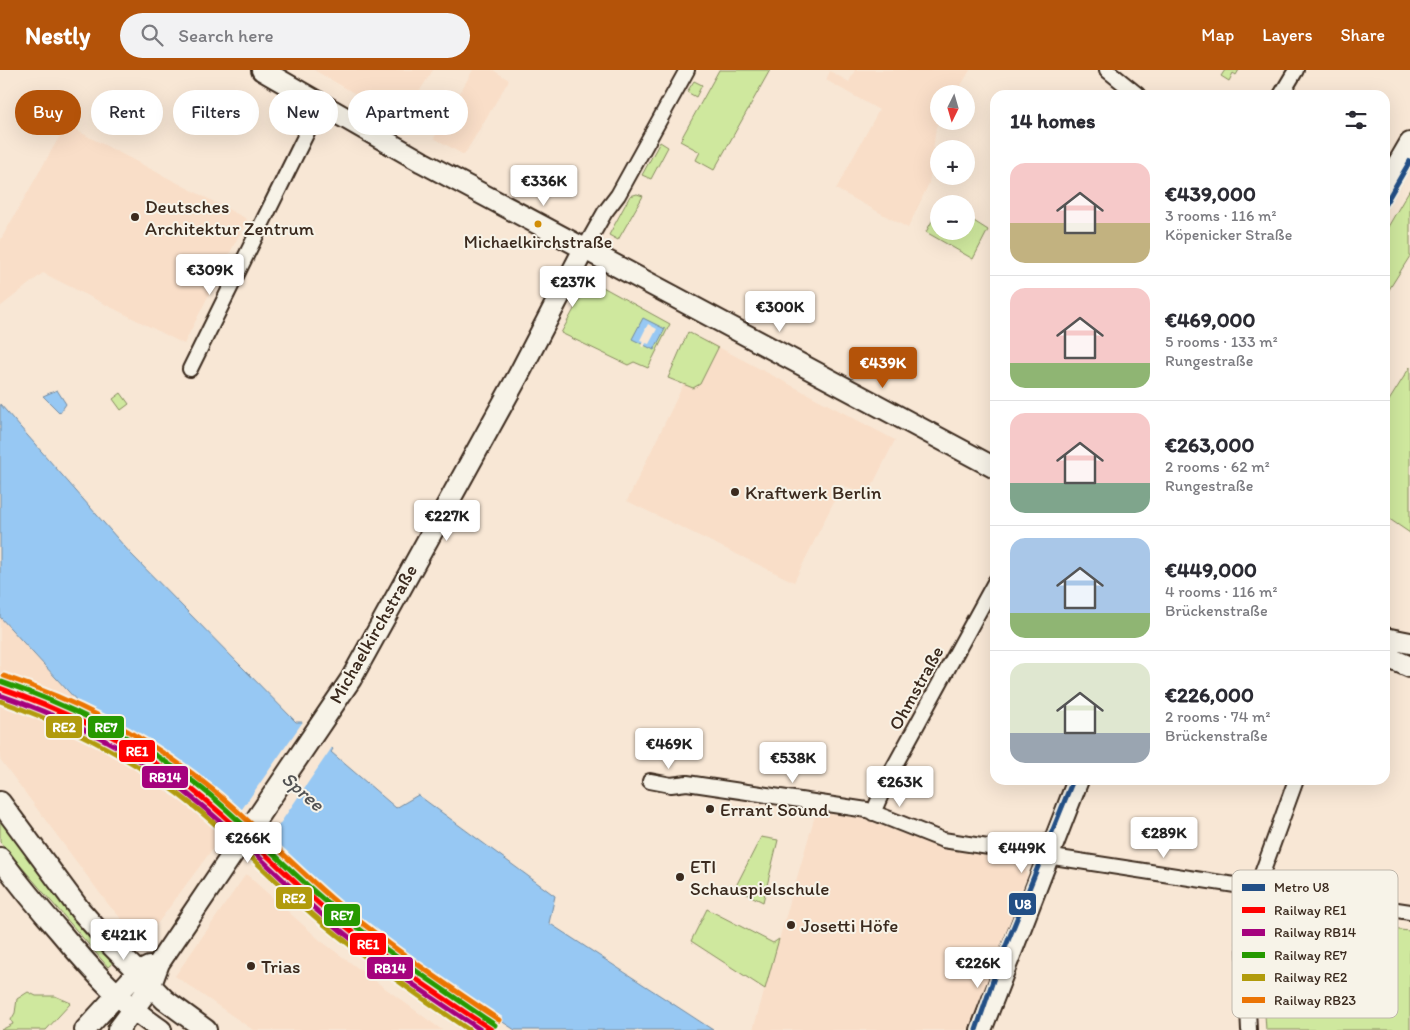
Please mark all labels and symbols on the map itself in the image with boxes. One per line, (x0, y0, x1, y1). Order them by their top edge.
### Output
north arrow (930, 85, 975, 130)
pin: €336K (509, 164, 579, 207)
place label: Deutsches Architektur Zentrum (145, 195, 315, 240)
marker: Deutsches Architektur Zentrum (129, 211, 141, 223)
marker: Michaelkirchstraße (533, 219, 543, 229)
place label: Michaelkirchstraße (464, 231, 612, 253)
pin: €309K (175, 254, 245, 296)
pin: €237K (538, 266, 608, 308)
pin: €300K (745, 290, 815, 333)
pin: €439K (848, 346, 918, 389)
place label: Kraftwerk Berlin (745, 481, 882, 504)
marker: Kraftwerk Berlin (729, 486, 741, 498)
pin: €227K (412, 500, 482, 542)
street label: Michaelkirchstraße (324, 560, 422, 708)
street label: Ohmstraße (883, 642, 949, 734)
line badge: RE2 (45, 715, 83, 739)
line badge: RE7 (87, 715, 125, 739)
text: RE2 (52, 719, 76, 736)
text: RE7 (94, 719, 118, 736)
pin: €469K (634, 728, 704, 770)
line badge: RE1 (118, 739, 156, 763)
pin: €538K (758, 742, 828, 784)
text: RE1 (126, 743, 149, 760)
line badge: RB14 (141, 765, 189, 789)
water label: Spree (277, 766, 330, 817)
pin: €263K (865, 766, 935, 808)
text: RB14 (149, 769, 182, 786)
place label: Errant Sound (720, 798, 829, 821)
marker: Errant Sound (704, 803, 716, 815)
pin: €289K (1129, 816, 1199, 859)
pin: €266K (213, 822, 283, 864)
pin: €449K (987, 832, 1057, 874)
place label: ETI Schauspielschule (690, 855, 830, 900)
legend (1232, 870, 1398, 1018)
marker: ETI Schauspielschule (674, 871, 686, 883)
text: Metro U8 (1274, 879, 1330, 896)
line badge: RE2 (275, 886, 313, 910)
text: RE2 (282, 890, 306, 907)
line badge: U8 (1008, 892, 1037, 916)
text: U8 (1015, 896, 1032, 913)
text: Railway RE1 (1274, 902, 1347, 919)
line badge: RE7 (323, 903, 361, 927)
text: RE7 (330, 907, 354, 924)
place label: Josetti Höfe (801, 914, 898, 937)
pin: €421K (89, 918, 159, 961)
marker: Josetti Höfe (785, 919, 797, 931)
text: Railway RB14 (1274, 924, 1357, 941)
line badge: RE1 (349, 932, 387, 956)
text: RE1 (357, 936, 380, 953)
pin: €226K (943, 946, 1013, 989)
text: Railway RE7 (1274, 947, 1347, 964)
place label: Trias (261, 955, 301, 978)
line badge: RB14 (366, 956, 414, 980)
marker: Trias (245, 960, 257, 972)
text: RB14 (374, 960, 407, 977)
text: Railway RE2 (1274, 969, 1348, 986)
text: Railway RB23 (1274, 992, 1357, 1009)

